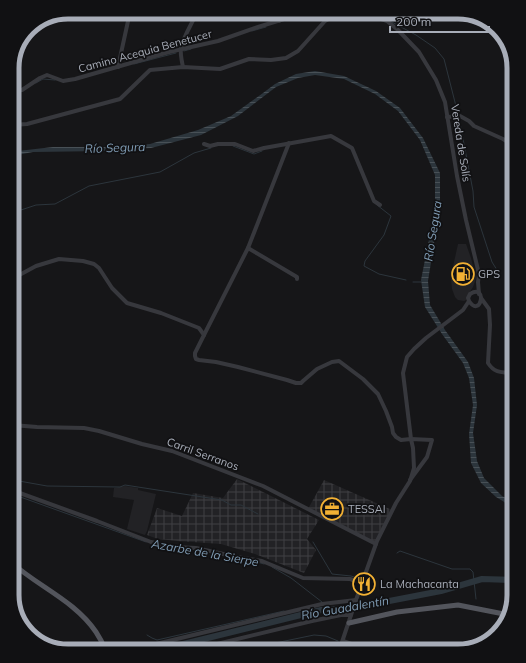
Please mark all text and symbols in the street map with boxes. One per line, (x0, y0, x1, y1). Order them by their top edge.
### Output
scale bar (390, 8, 489, 34)
text: 200 m (396, 14, 431, 29)
street label: Camino Acequia Benetucer (77, 26, 213, 76)
street label: Vereda de Solís (448, 103, 474, 183)
water label: Río Segura (84, 139, 146, 156)
water label: Río Segura (420, 200, 445, 262)
fuel station icon: GPS (450, 261, 476, 287)
place label: GPS (478, 267, 500, 281)
street label: Carril Serranos (165, 434, 241, 474)
office icon: TESSAI (319, 496, 345, 522)
place label: TESSAI (348, 502, 386, 516)
water label: Azarbe de la Sierpe (149, 536, 260, 569)
restaurant icon: La Machacanta (351, 571, 377, 597)
place label: La Machacanta (380, 577, 459, 591)
water label: Río Guadalentín (300, 592, 390, 623)

